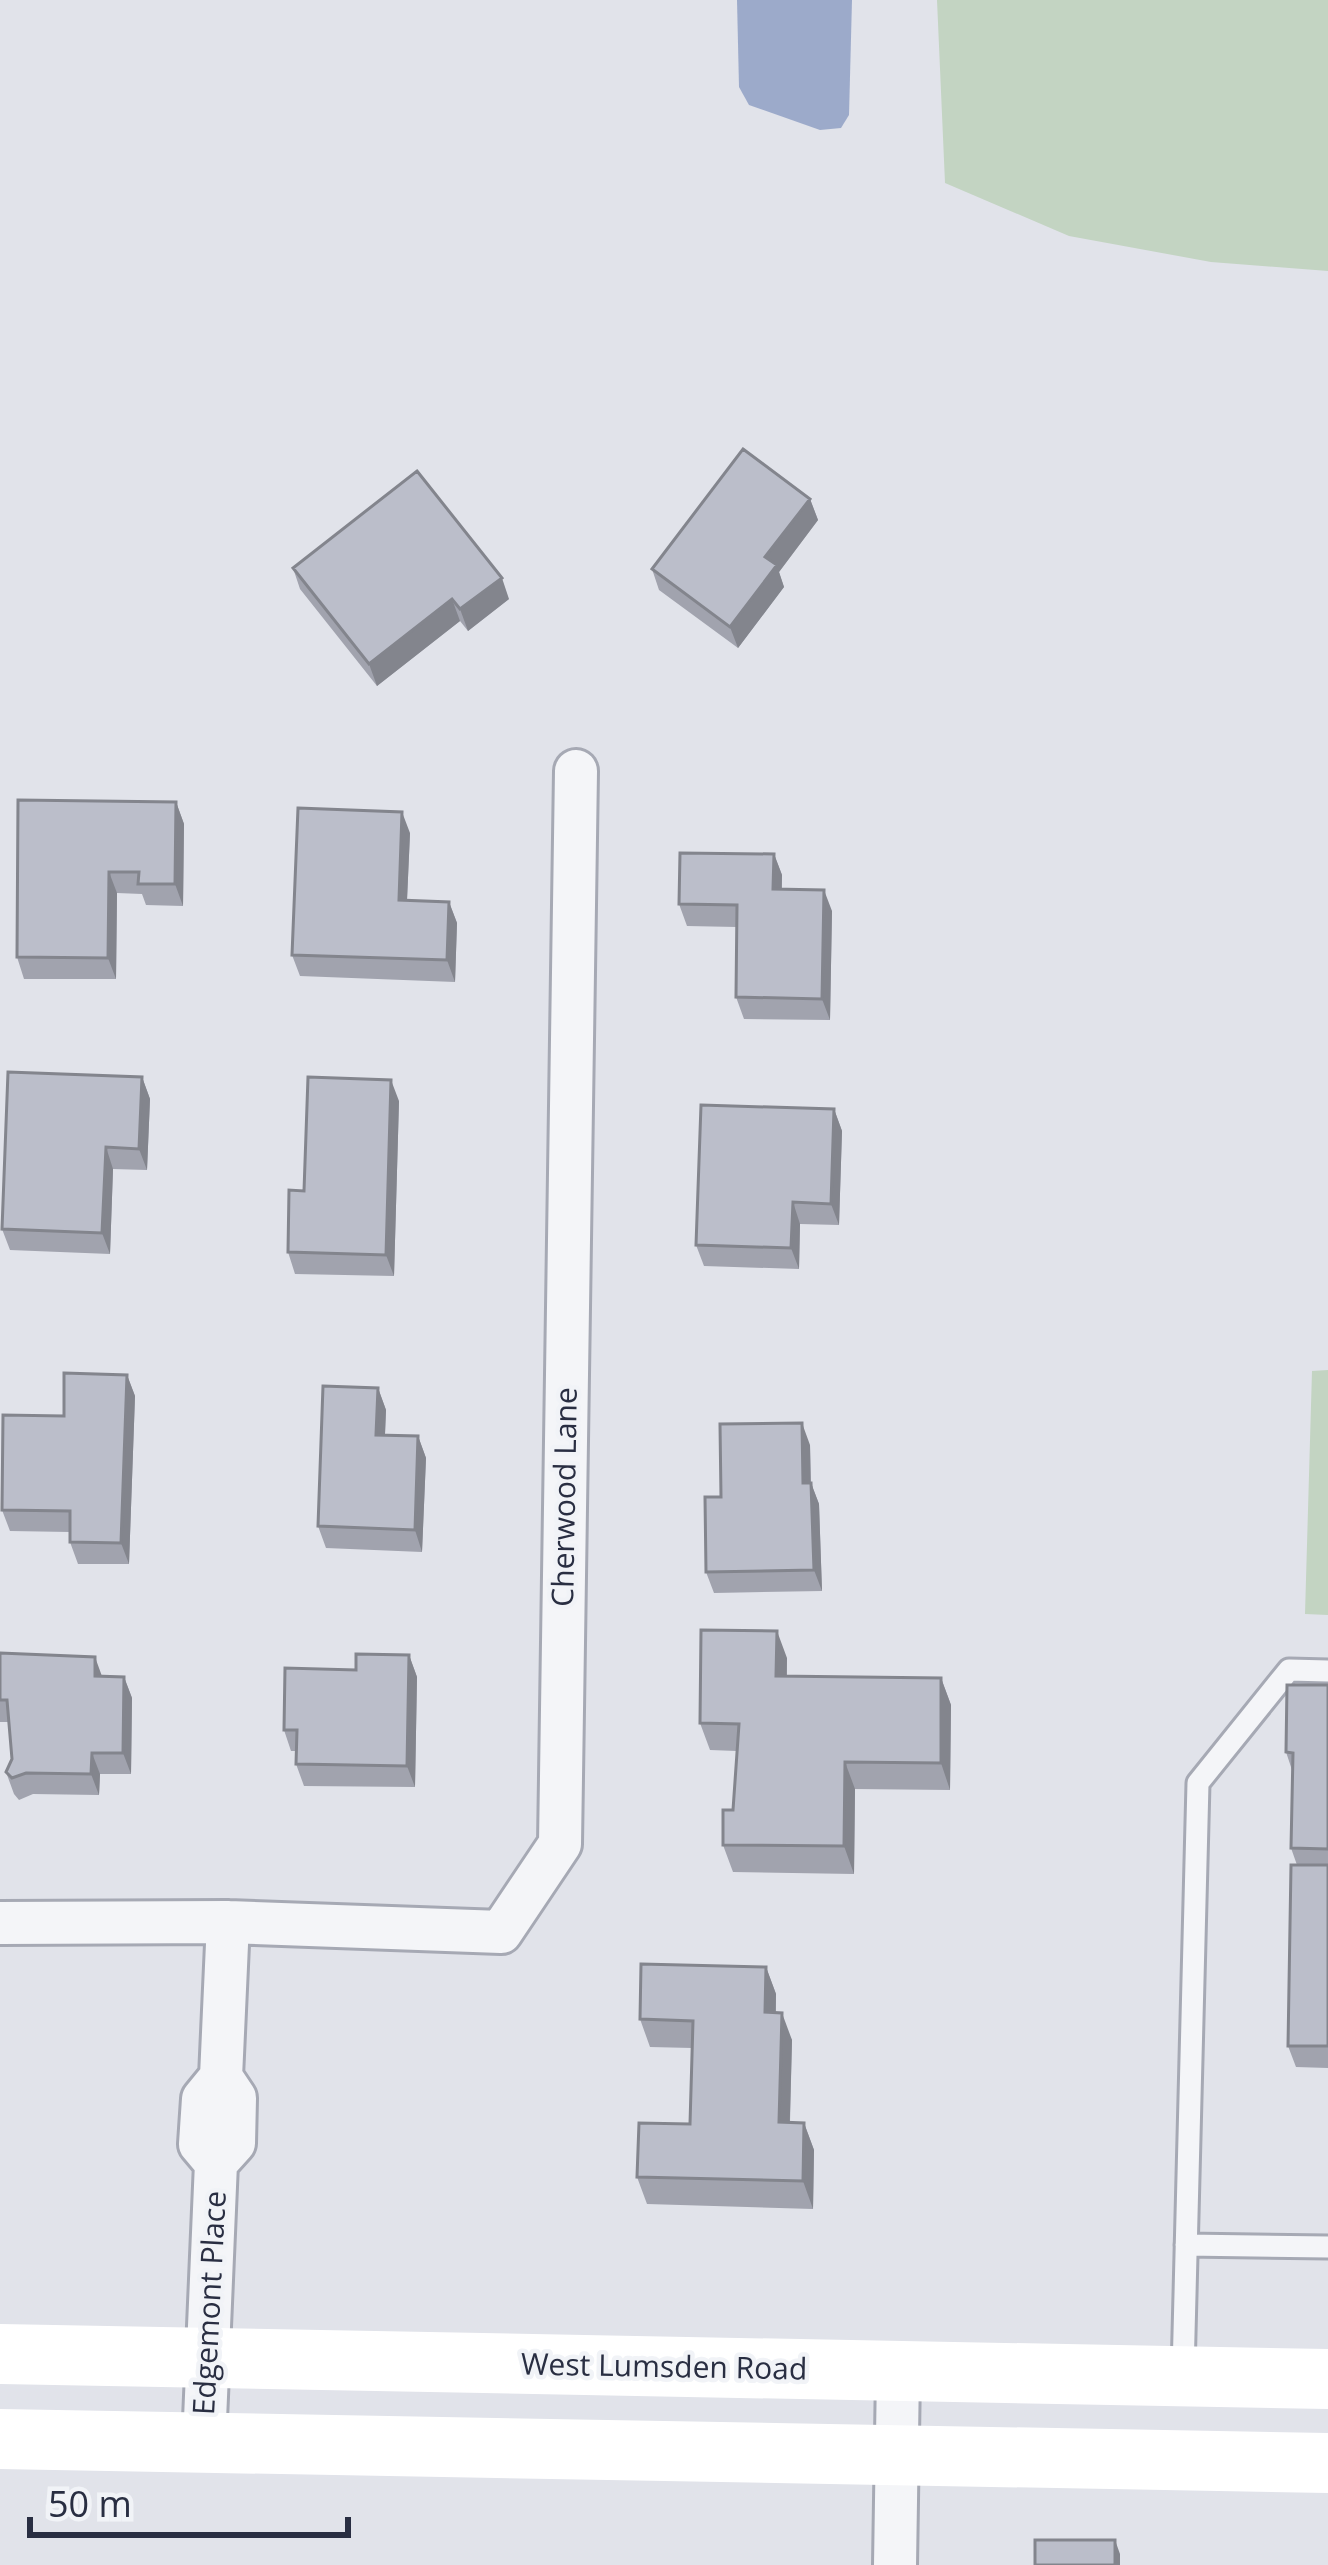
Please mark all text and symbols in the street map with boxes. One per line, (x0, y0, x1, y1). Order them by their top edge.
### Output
street label: Cherwood Lane (541, 1387, 586, 1607)
street label: Edgemont Place (182, 2190, 235, 2416)
street label: West Lumsden Road (520, 2343, 808, 2388)
scale bar (30, 2463, 348, 2537)
text: 50 m (48, 2479, 132, 2528)

